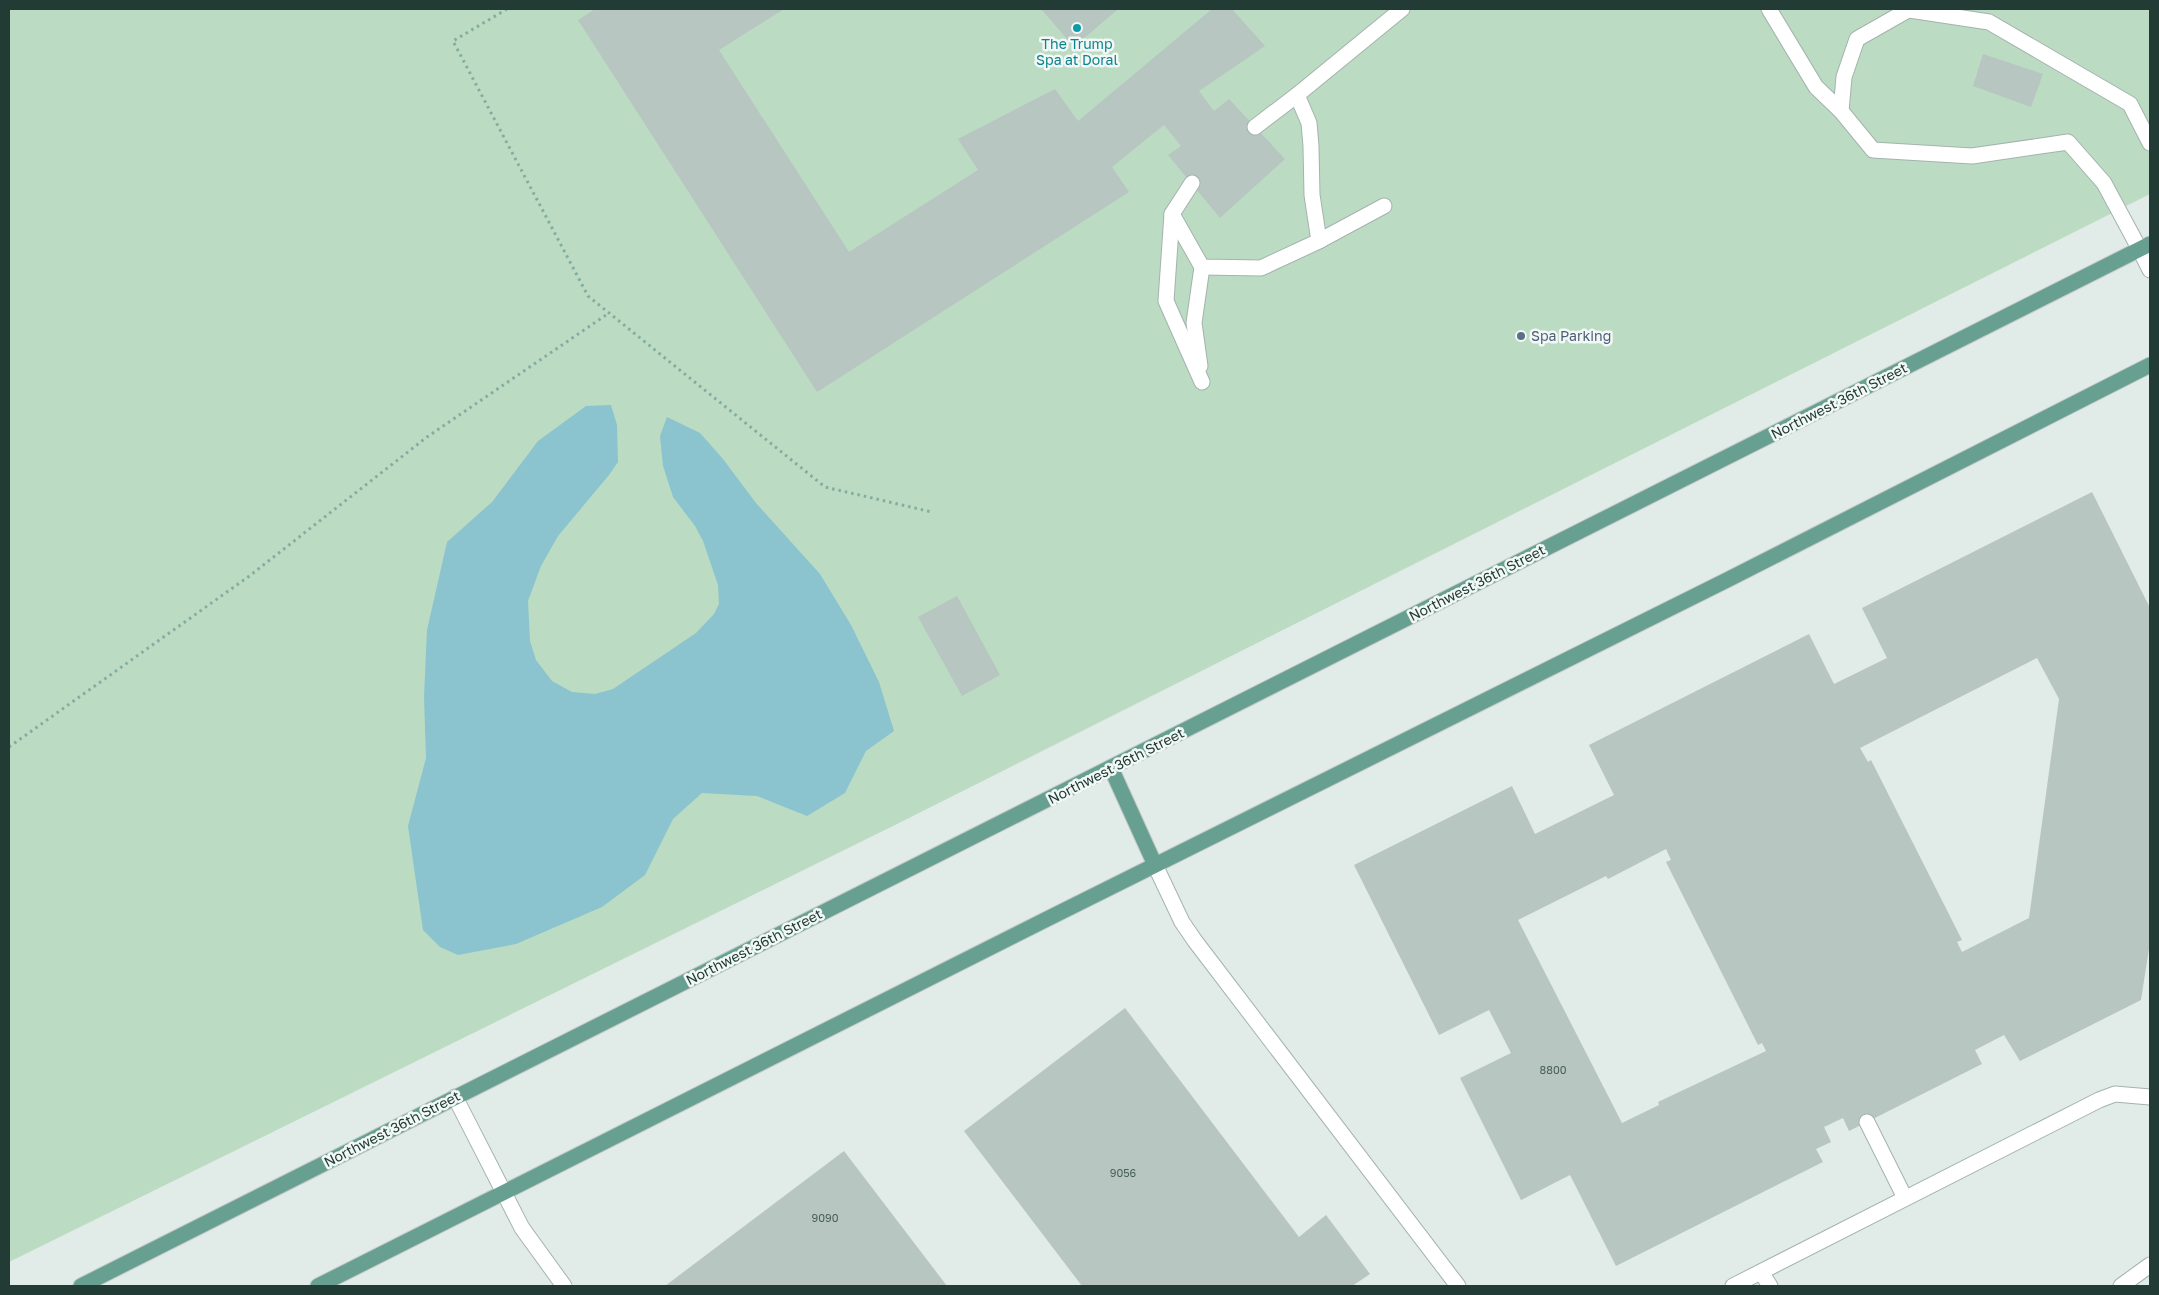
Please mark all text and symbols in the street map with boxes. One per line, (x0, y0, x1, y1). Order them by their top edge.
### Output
marker: The Trump Spa at Doral (1071, 22, 1083, 34)
place label: The Trump Spa at Doral (1036, 35, 1118, 68)
place label: Spa Parking (1531, 327, 1611, 344)
marker: Spa Parking (1515, 330, 1527, 342)
street label: Northwest 36th Street (1768, 359, 1910, 442)
street label: Northwest 36th Street (1406, 541, 1548, 624)
street label: Northwest 36th Street (1045, 724, 1187, 807)
street label: Northwest 36th Street (683, 905, 825, 988)
house number: 8800 (1539, 1063, 1567, 1076)
street label: Northwest 36th Street (321, 1087, 463, 1170)
house number: 9056 (1110, 1166, 1137, 1179)
house number: 9090 (812, 1211, 839, 1224)

